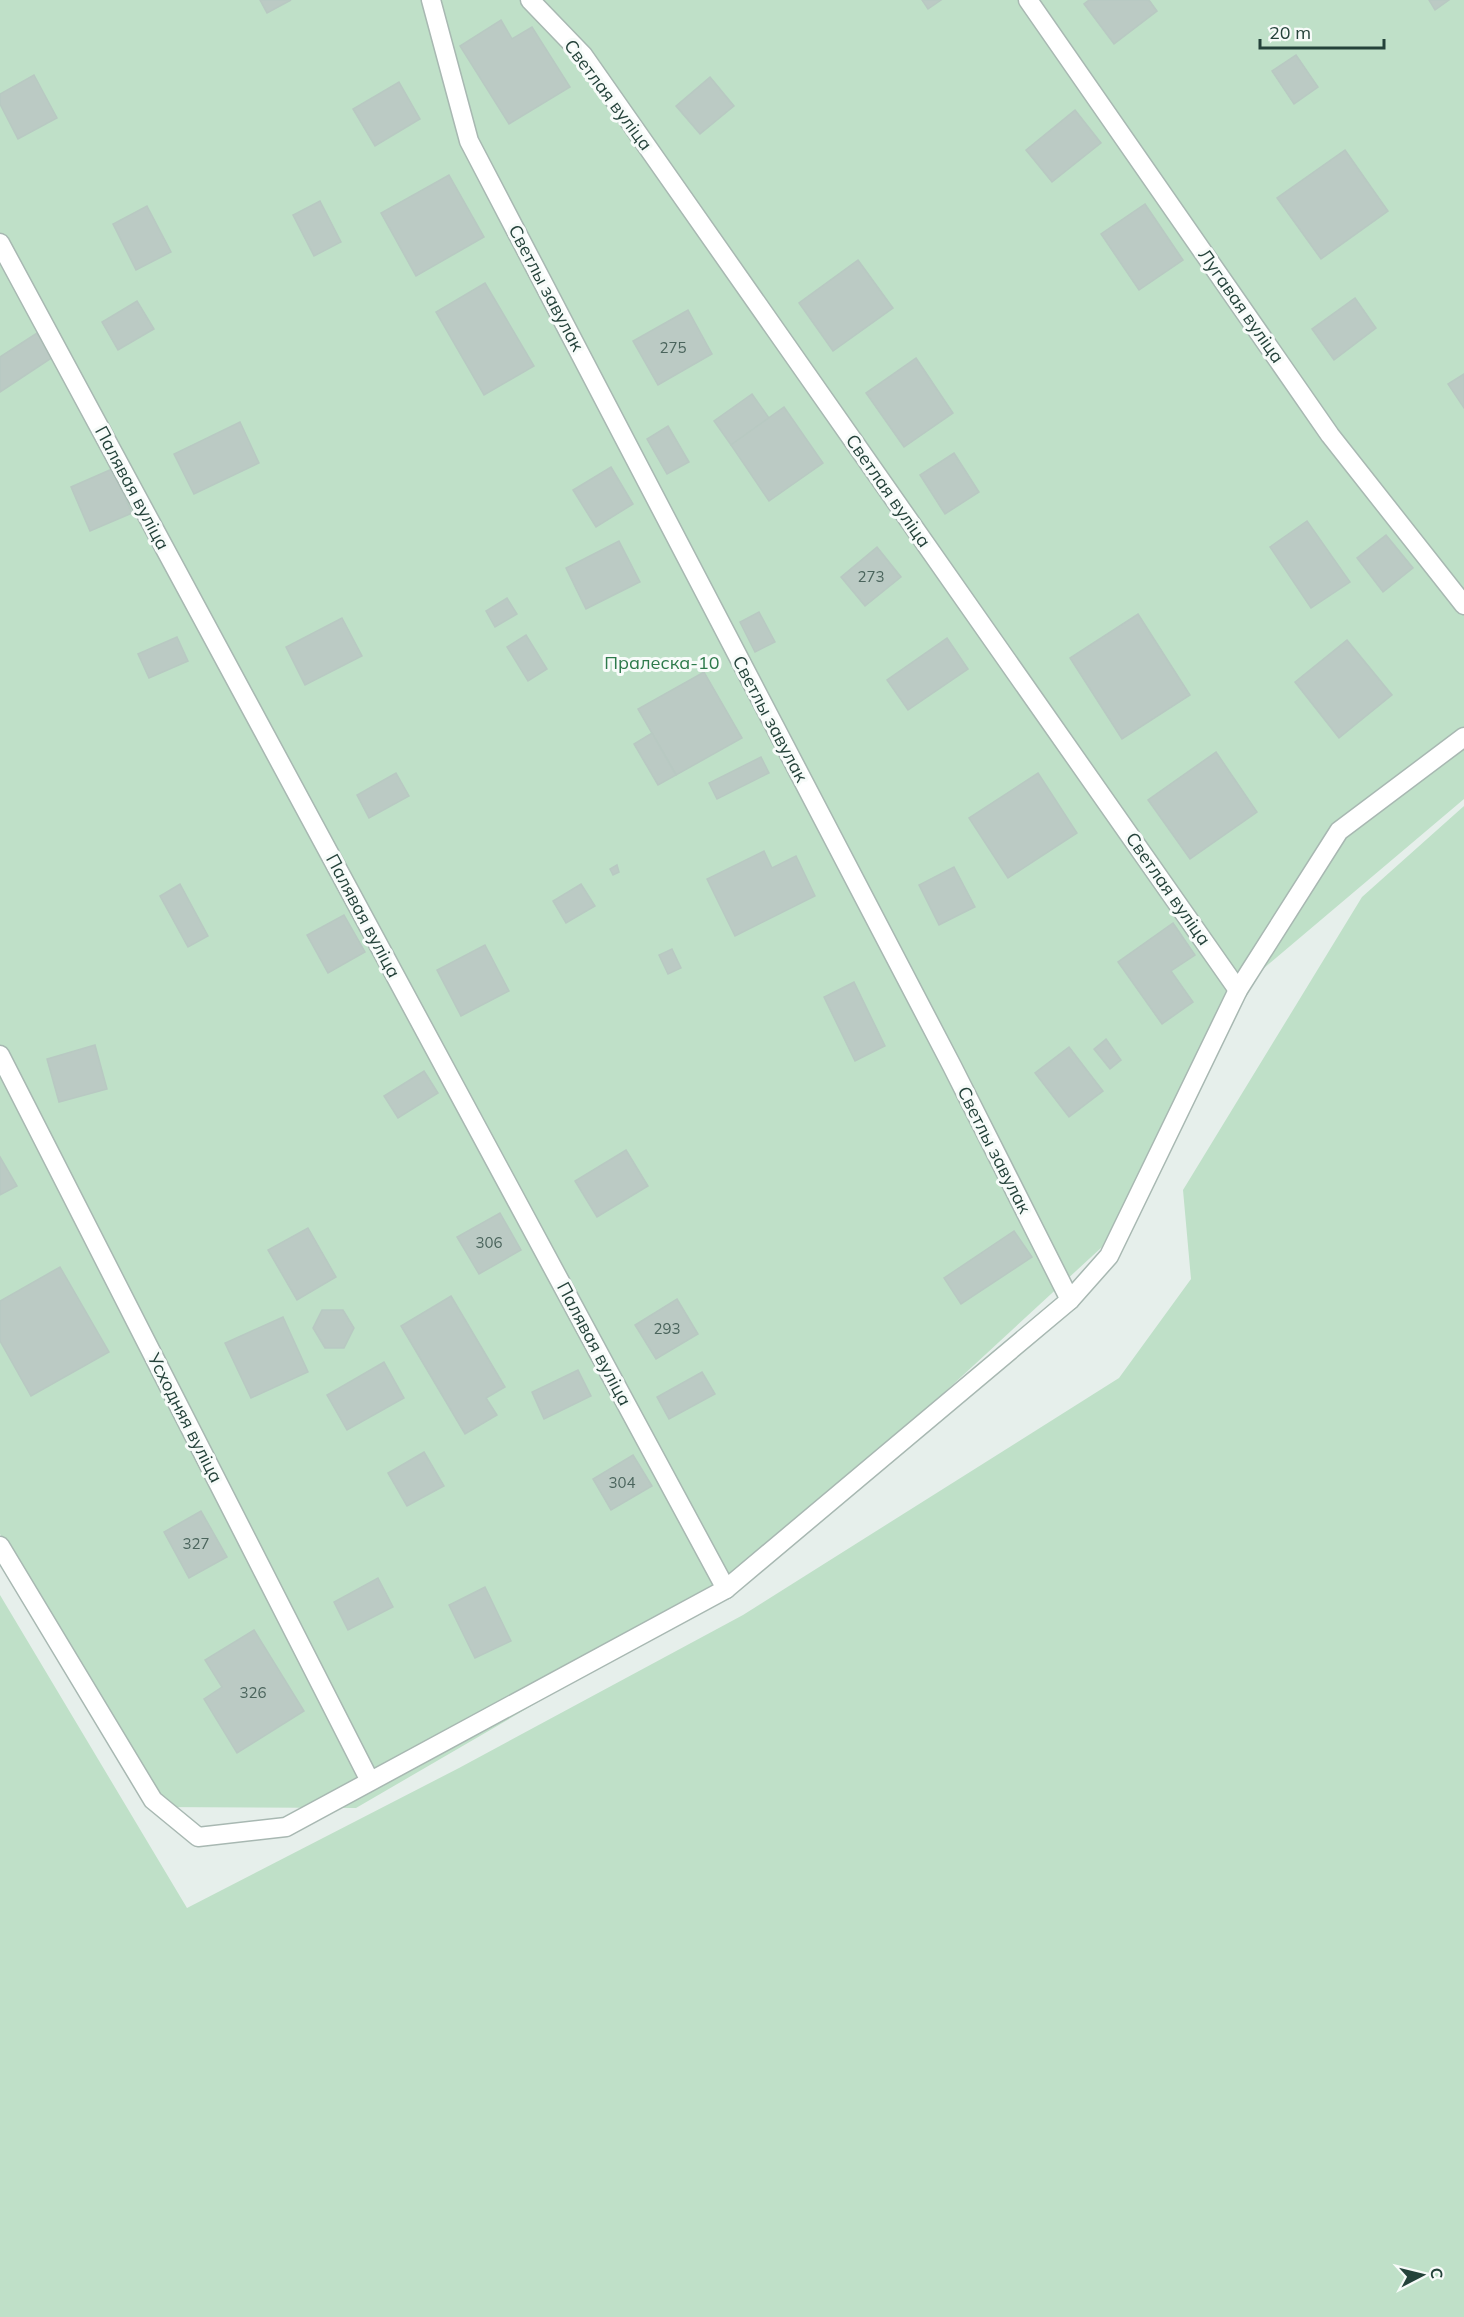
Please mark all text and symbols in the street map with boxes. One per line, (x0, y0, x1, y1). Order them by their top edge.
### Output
scale bar (1260, 12, 1384, 50)
text: 20 m (1269, 21, 1311, 44)
street label: Светлая вуліца (559, 35, 658, 155)
street label: Светлы завулак (503, 221, 590, 355)
street label: Лугавая вуліца (1193, 244, 1289, 367)
house number: 275 (659, 338, 687, 357)
street label: Палявая вуліца (90, 422, 175, 554)
street label: Светлая вуліца (841, 430, 936, 552)
house number: 273 (857, 567, 885, 586)
park label: Пралеска-10 (604, 651, 720, 674)
street label: Светлы завулак (727, 652, 814, 786)
street label: Светлая вуліца (1121, 828, 1216, 950)
street label: Палявая вуліца (321, 850, 406, 982)
street label: Светлы завулак (952, 1082, 1037, 1218)
house number: 306 (475, 1233, 503, 1252)
street label: Палявая вуліца (552, 1278, 637, 1410)
house number: 293 (653, 1319, 681, 1338)
street label: Усходняя вуліца (142, 1348, 228, 1486)
house number: 304 (608, 1473, 636, 1492)
house number: 327 (182, 1534, 210, 1553)
house number: 326 (239, 1683, 267, 1702)
north arrow (1392, 2245, 1452, 2305)
text: С (1426, 2267, 1447, 2280)

